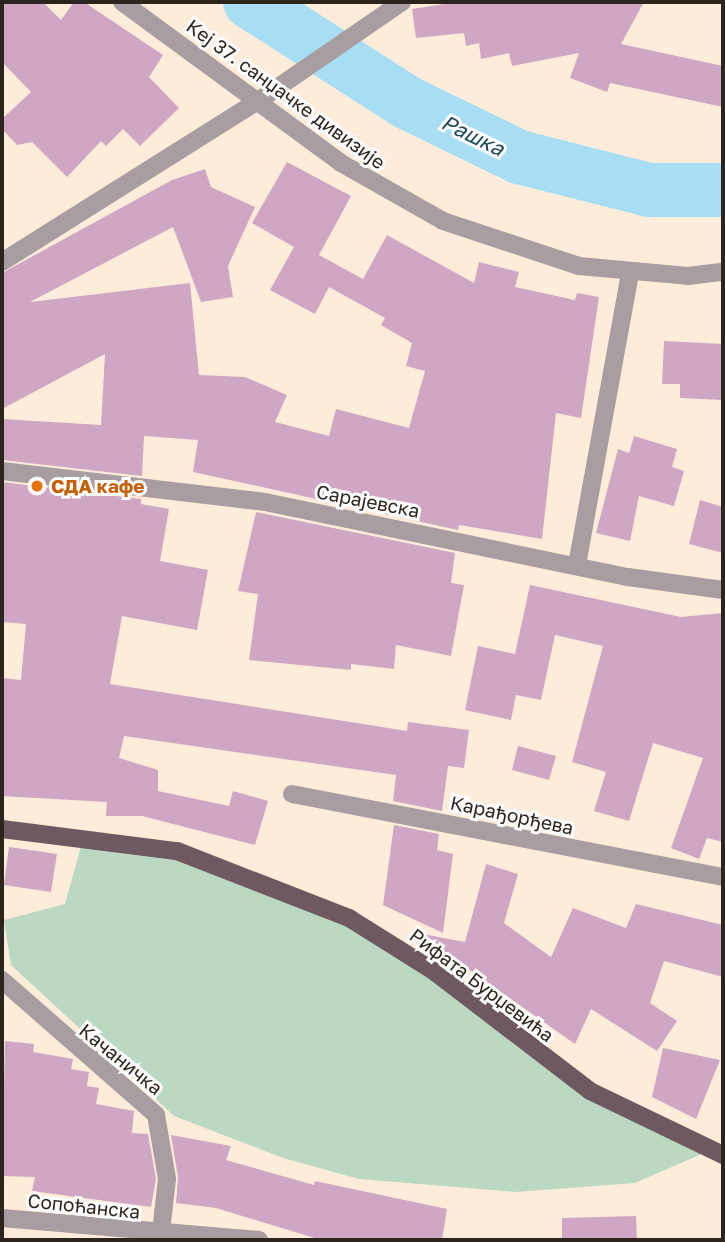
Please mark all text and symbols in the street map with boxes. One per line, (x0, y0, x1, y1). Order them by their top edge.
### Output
street label: Кеј 37. санџачке дивизије (182, 14, 390, 174)
water label: Рашка (438, 109, 508, 161)
place label: СДА кафе (51, 475, 145, 497)
marker: СДА кафе (29, 478, 45, 494)
street label: Сарајевска (314, 480, 422, 522)
street label: Карађорђева (448, 791, 576, 839)
street label: Рифата Бурџевића (405, 923, 559, 1047)
street label: Качаничка (75, 1019, 167, 1099)
street label: Сопоћанска (27, 1189, 141, 1223)

